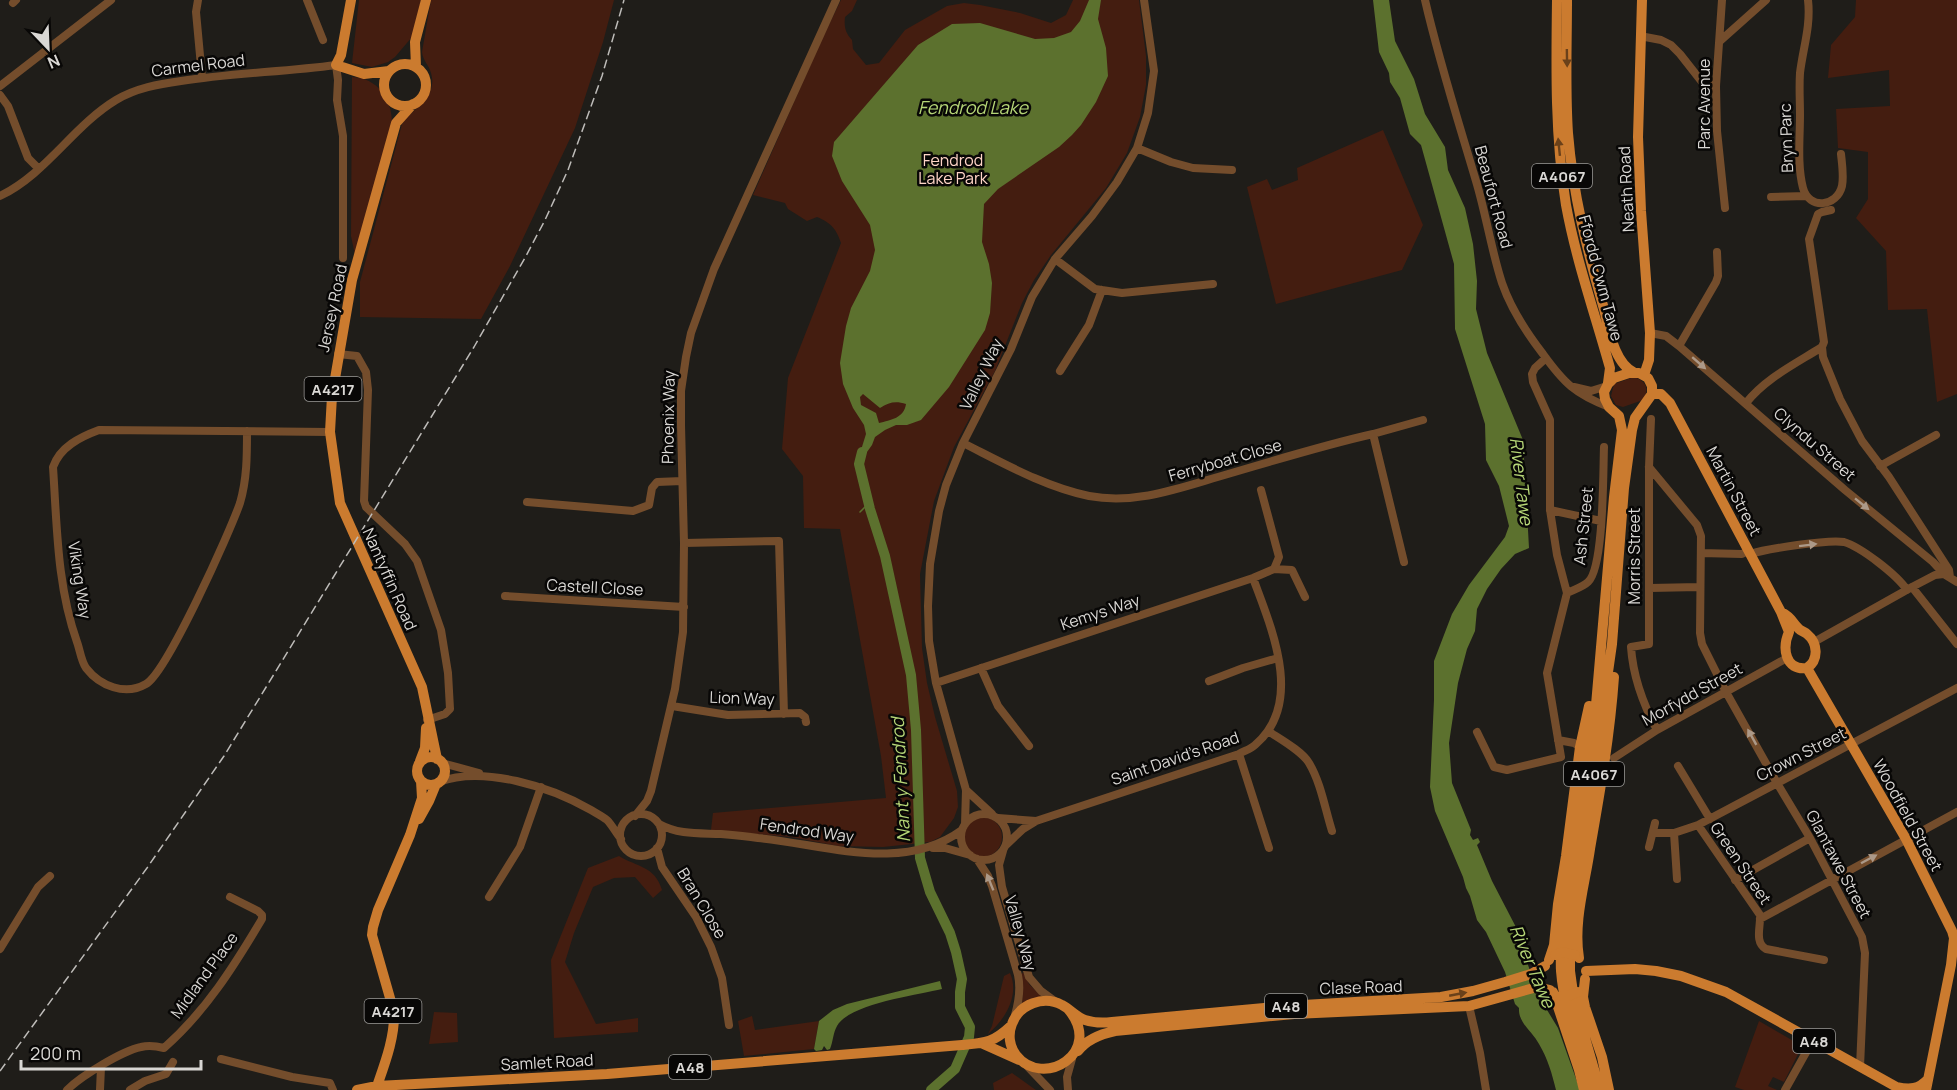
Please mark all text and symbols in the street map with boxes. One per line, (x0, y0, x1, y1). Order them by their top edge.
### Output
north arrow (18, 18, 78, 78)
street label: Carmel Road (150, 48, 246, 82)
text: N (44, 49, 63, 74)
one-way arrow (1562, 49, 1572, 68)
street label: Parc Avenue (1693, 59, 1715, 149)
water label: Fendrod Lake (918, 95, 1029, 119)
street label: Bryn Parc (1774, 103, 1798, 173)
one-way arrow (1554, 137, 1564, 156)
street label: Beaufort Road (1470, 143, 1518, 251)
street label: Neath Road (1613, 145, 1639, 233)
park label: Fendrod Lake Park (918, 149, 989, 189)
road number: A4067 (1532, 164, 1592, 188)
street label: Ffordd Cwm Tawe (1574, 213, 1628, 343)
street label: Jersey Road (312, 262, 352, 354)
street label: Valley Way (954, 334, 1008, 414)
one-way arrow (1691, 356, 1706, 369)
street label: Phoenix Way (656, 369, 680, 464)
road number: A4217 (304, 377, 362, 401)
street label: Clyndu Street (1769, 402, 1861, 486)
street label: Ferryboat Close (1166, 433, 1284, 487)
water label: River Tawe (1505, 436, 1539, 528)
street label: Martin Street (1701, 443, 1767, 539)
street label: Ash Street (1568, 486, 1598, 566)
one-way arrow (1855, 498, 1870, 510)
street label: Morris Street (1623, 508, 1645, 604)
street label: Nantyffin Road (358, 524, 422, 634)
street label: Viking Way (63, 540, 97, 621)
one-way arrow (1798, 540, 1817, 549)
street label: Castell Close (546, 573, 644, 601)
street label: Kemys Way (1057, 589, 1143, 635)
street label: Morfydd Street (1638, 657, 1746, 731)
street label: Lion Way (709, 686, 776, 710)
water label: Nant y Fendrod (885, 715, 915, 843)
street label: Crown Street (1752, 722, 1850, 786)
street label: Saint David's Road (1108, 726, 1242, 790)
one-way arrow (1747, 729, 1757, 746)
street label: Woodfield Street (1868, 755, 1948, 875)
road number: A4067 (1564, 762, 1624, 786)
street label: Glantawe Street (1801, 806, 1877, 922)
street label: Fendrod Way (759, 813, 856, 848)
street label: Green Street (1705, 817, 1777, 909)
one-way arrow (1861, 854, 1878, 864)
street label: Bran Close (672, 863, 732, 943)
one-way arrow (984, 873, 994, 891)
street label: Valley Way (1000, 893, 1042, 974)
water label: River Tawe (1505, 921, 1562, 1013)
street label: Midland Place (165, 927, 243, 1023)
street label: Clase Road (1319, 975, 1403, 999)
one-way arrow (1449, 989, 1468, 998)
road number: A48 (1265, 994, 1307, 1018)
road number: A4217 (364, 999, 422, 1023)
road number: A48 (1793, 1029, 1835, 1053)
scale bar (21, 1033, 201, 1071)
text: 200 m (30, 1041, 81, 1065)
street label: Samlet Road (500, 1049, 594, 1075)
road number: A48 (669, 1055, 711, 1079)

